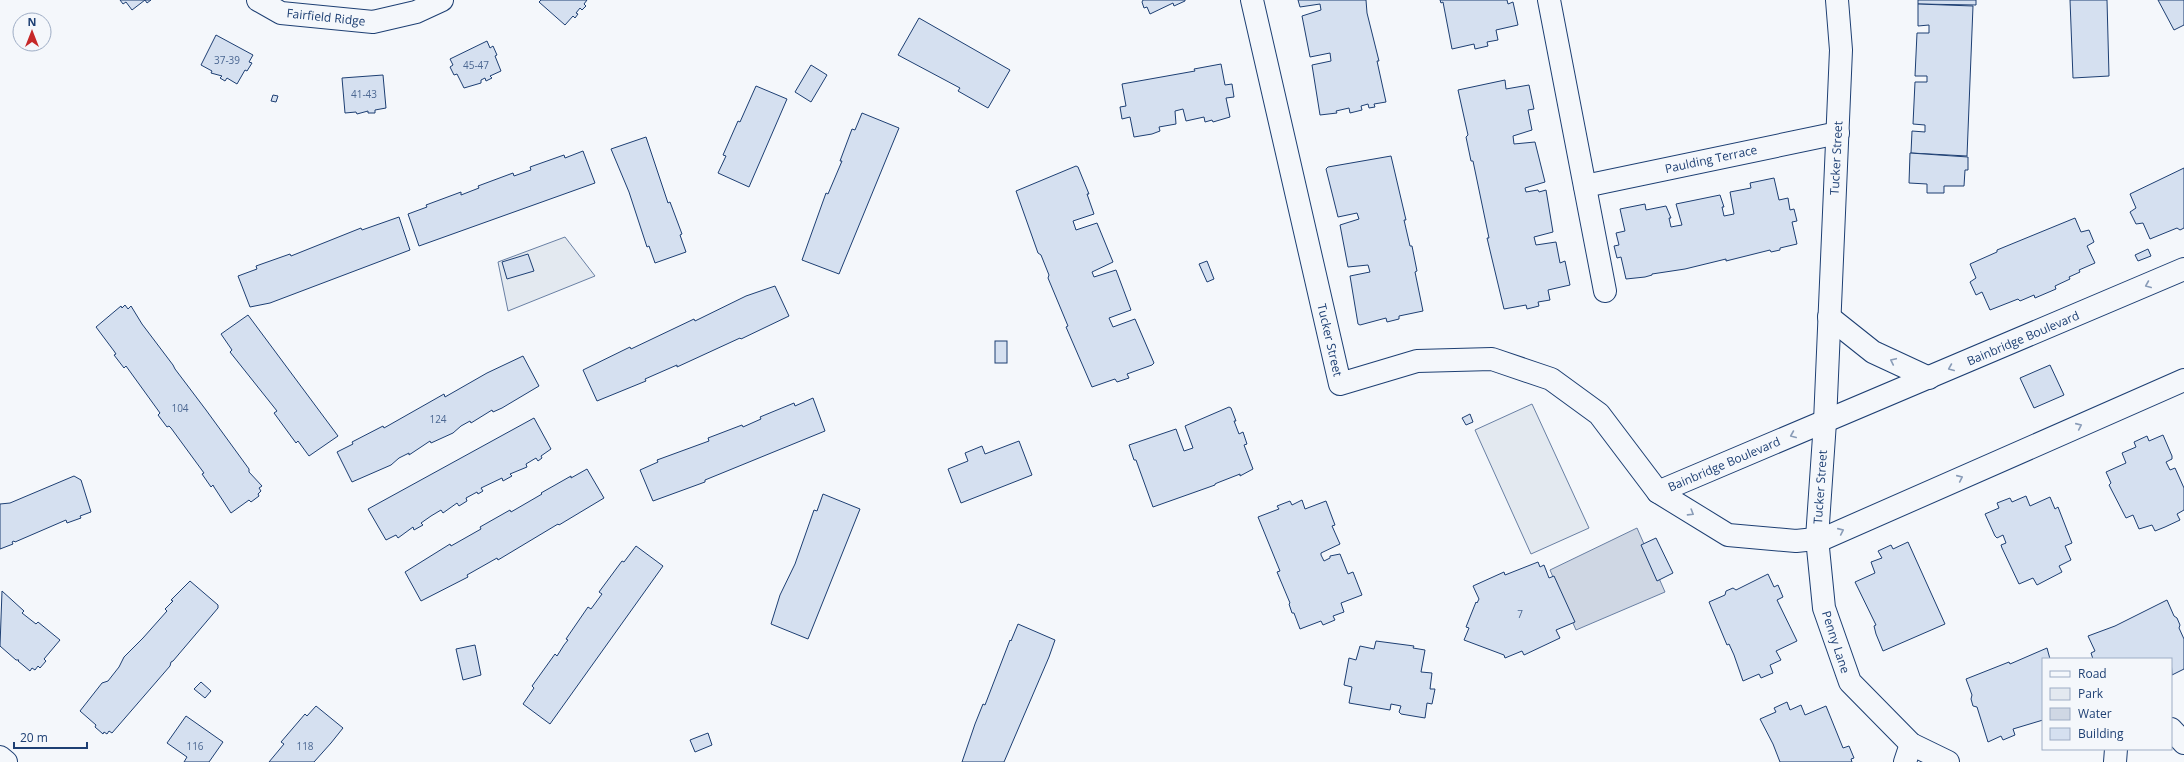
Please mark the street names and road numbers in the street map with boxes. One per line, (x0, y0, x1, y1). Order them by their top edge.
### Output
street label: Fairfield Ridge (286, 4, 366, 30)
street label: Tucker Street (1826, 120, 1846, 196)
street label: Paulding Terrace (1663, 141, 1759, 177)
street label: Tucker Street (1313, 302, 1347, 378)
street label: Bainbridge Boulevard (1964, 307, 2082, 369)
street label: Bainbridge Boulevard (1665, 433, 1783, 495)
street label: Tucker Street (1809, 449, 1831, 525)
street label: Penny Lane (1818, 609, 1854, 676)

